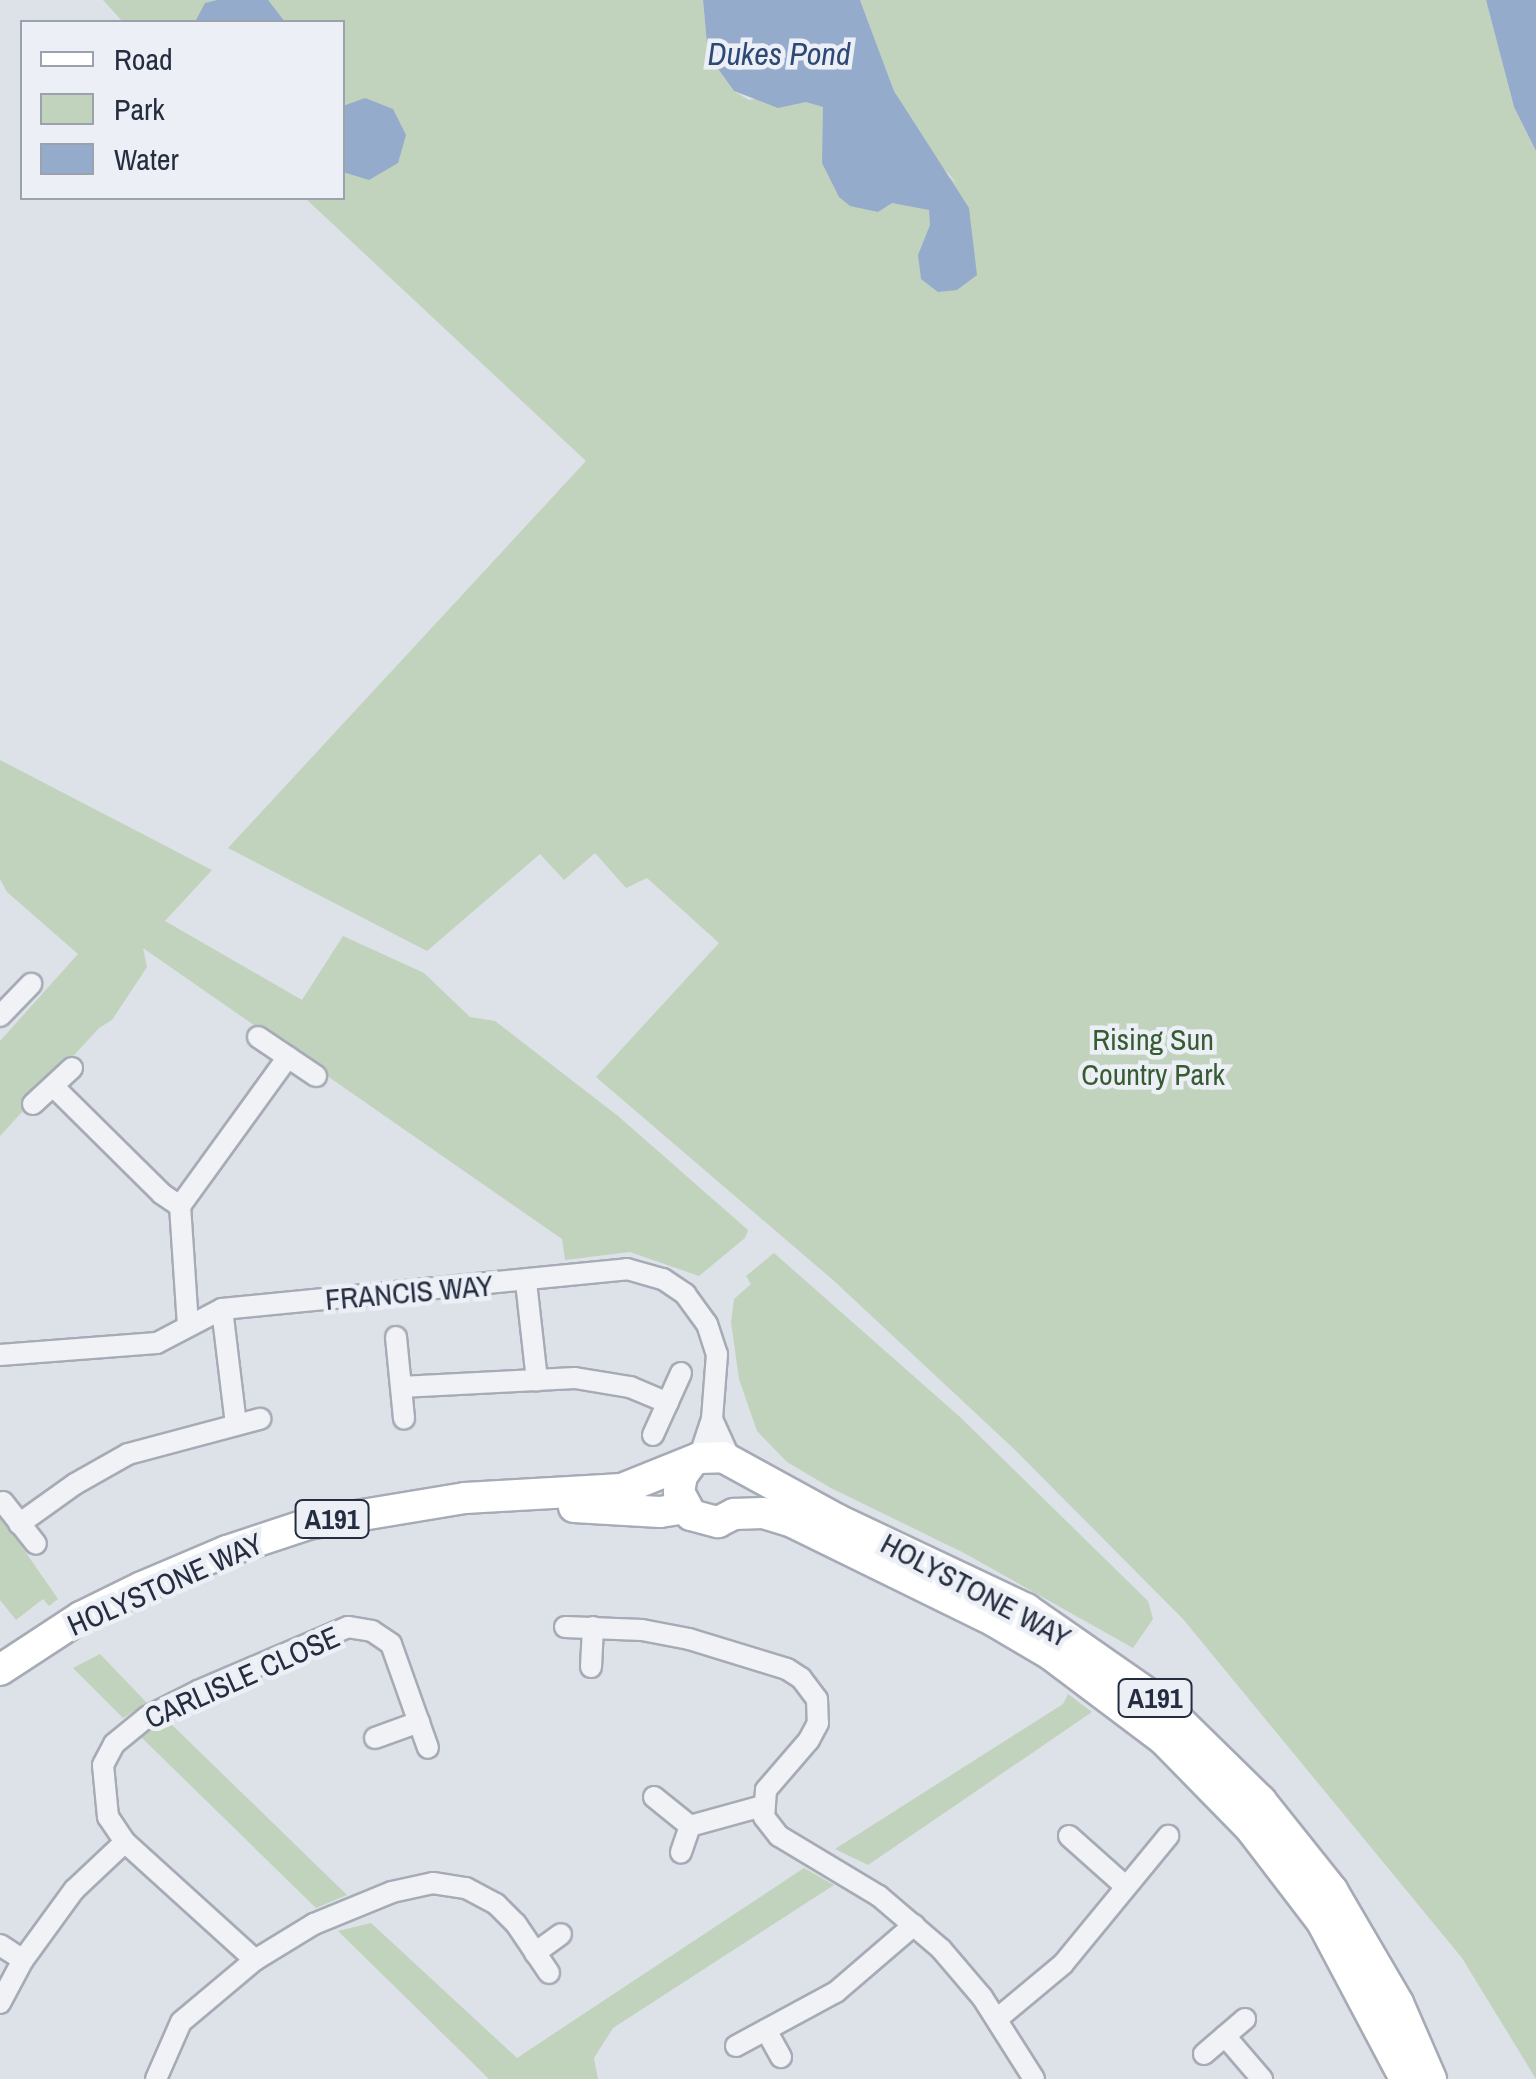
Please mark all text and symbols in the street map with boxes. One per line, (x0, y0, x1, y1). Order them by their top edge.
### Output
legend (20, 20, 345, 200)
water label: Dukes Pond (708, 35, 850, 73)
text: Road (114, 39, 173, 79)
text: Park (114, 89, 165, 129)
text: Water (114, 139, 179, 179)
park label: Rising Sun Country Park (1081, 1021, 1225, 1092)
street label: FRANCIS WAY (324, 1267, 494, 1317)
road number: A191 (294, 1496, 370, 1542)
street label: HOLYSTONE WAY (62, 1525, 268, 1643)
street label: HOLYSTONE WAY (875, 1525, 1077, 1655)
street label: CARLISLE CLOSE (139, 1618, 345, 1736)
road number: A191 (1118, 1675, 1192, 1721)

